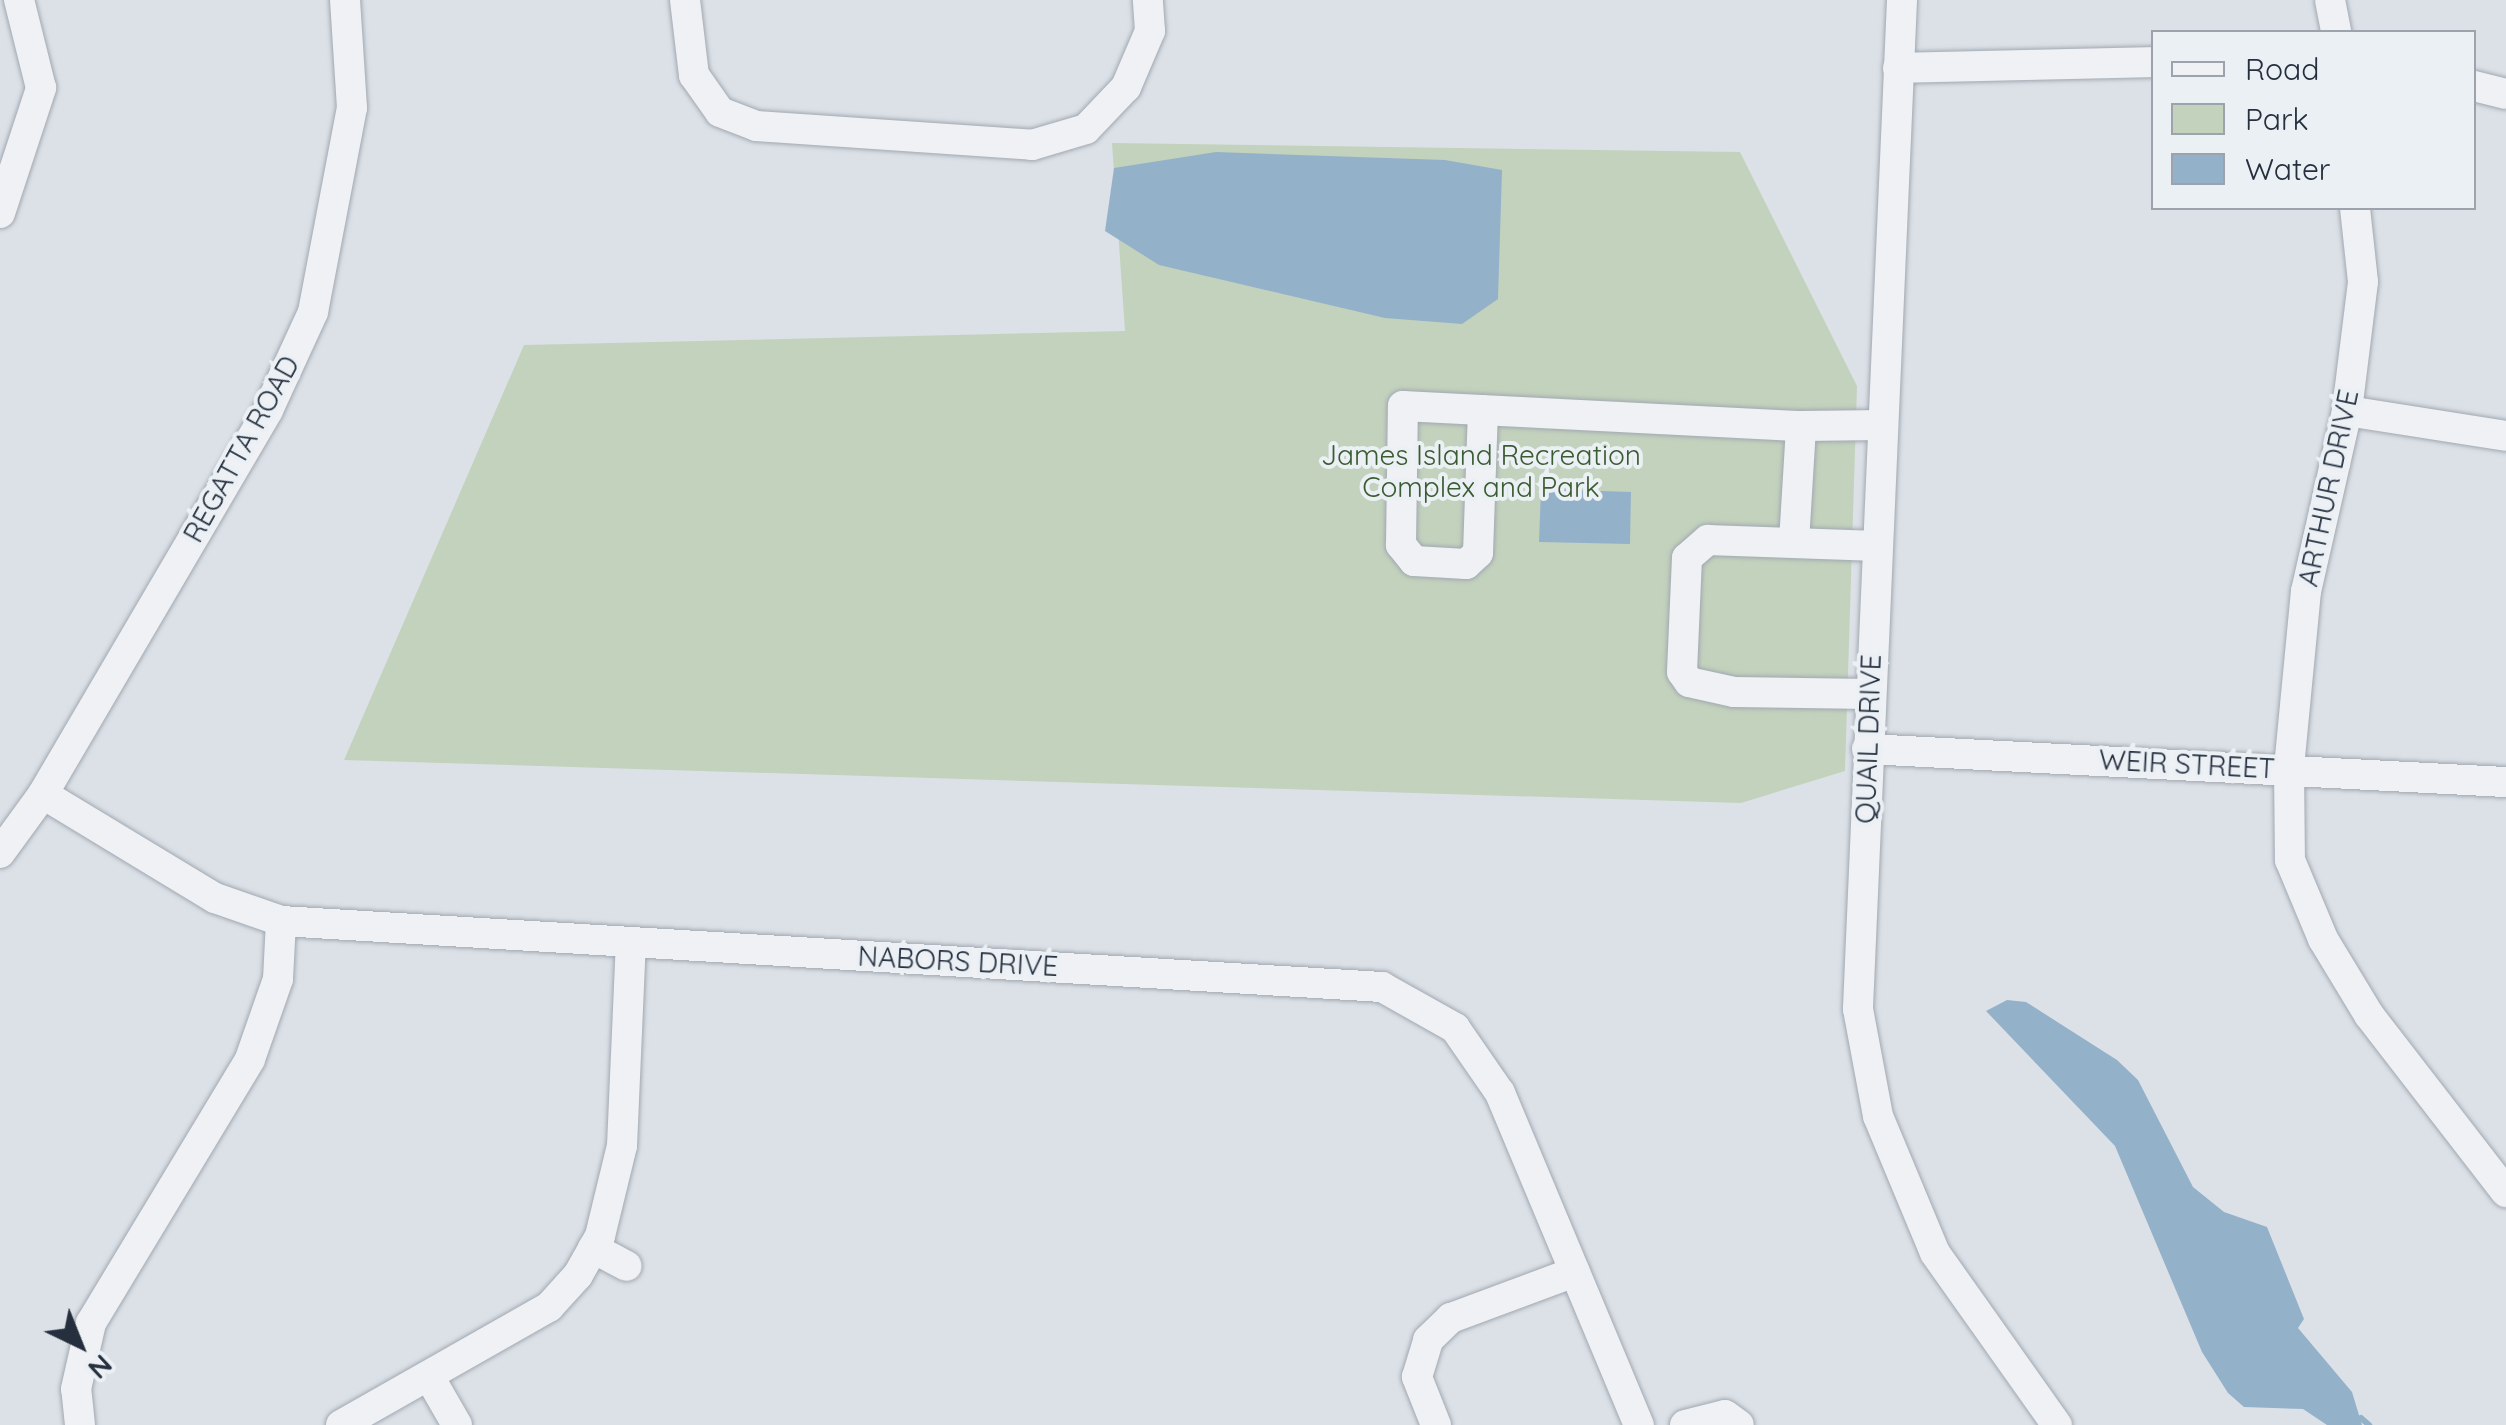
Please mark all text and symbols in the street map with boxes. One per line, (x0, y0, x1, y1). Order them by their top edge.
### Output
legend (2151, 30, 2476, 210)
text: Road (2245, 50, 2319, 88)
text: Park (2245, 100, 2309, 138)
text: Water (2245, 150, 2330, 188)
street label: REGATTA ROAD (176, 350, 306, 548)
street label: ARTHUR DRIVE (2291, 387, 2365, 589)
park label: James Island Recreation Complex and Park (1321, 438, 1641, 504)
street label: QUAIL DRIVE (1848, 654, 1888, 824)
street label: WEIR STREET (2098, 743, 2276, 785)
street label: NABORS DRIVE (857, 939, 1059, 983)
north arrow (30, 1295, 130, 1395)
text: N (81, 1347, 120, 1387)

